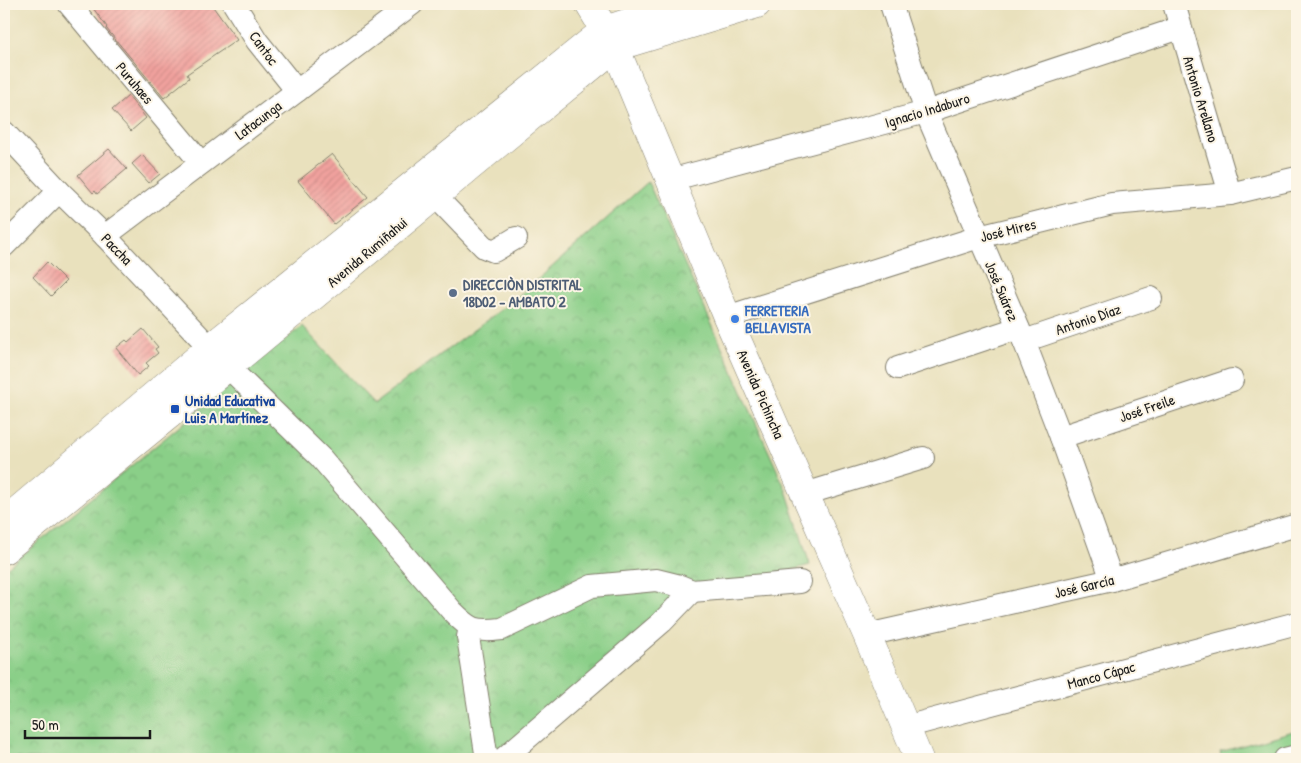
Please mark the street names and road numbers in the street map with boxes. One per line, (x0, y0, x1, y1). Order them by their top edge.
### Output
street label: Cantoc (244, 26, 284, 70)
street label: Antonio Arellano (1178, 53, 1224, 145)
street label: Puruhaes (111, 58, 159, 109)
street label: Ignacio Indaburo (882, 87, 972, 133)
street label: Latacunga (230, 95, 286, 145)
street label: Avenida Rumiñahui (322, 212, 412, 292)
street label: José Mires (978, 213, 1038, 247)
street label: Paccha (97, 228, 137, 270)
street label: José Suárez (980, 258, 1024, 325)
street label: Antonio Díaz (1053, 298, 1124, 340)
street label: Avenida Pichincha (732, 346, 790, 442)
street label: José Freile (1116, 389, 1178, 427)
street label: José García (1052, 569, 1116, 603)
street label: Manco Cápac (1065, 656, 1137, 694)

